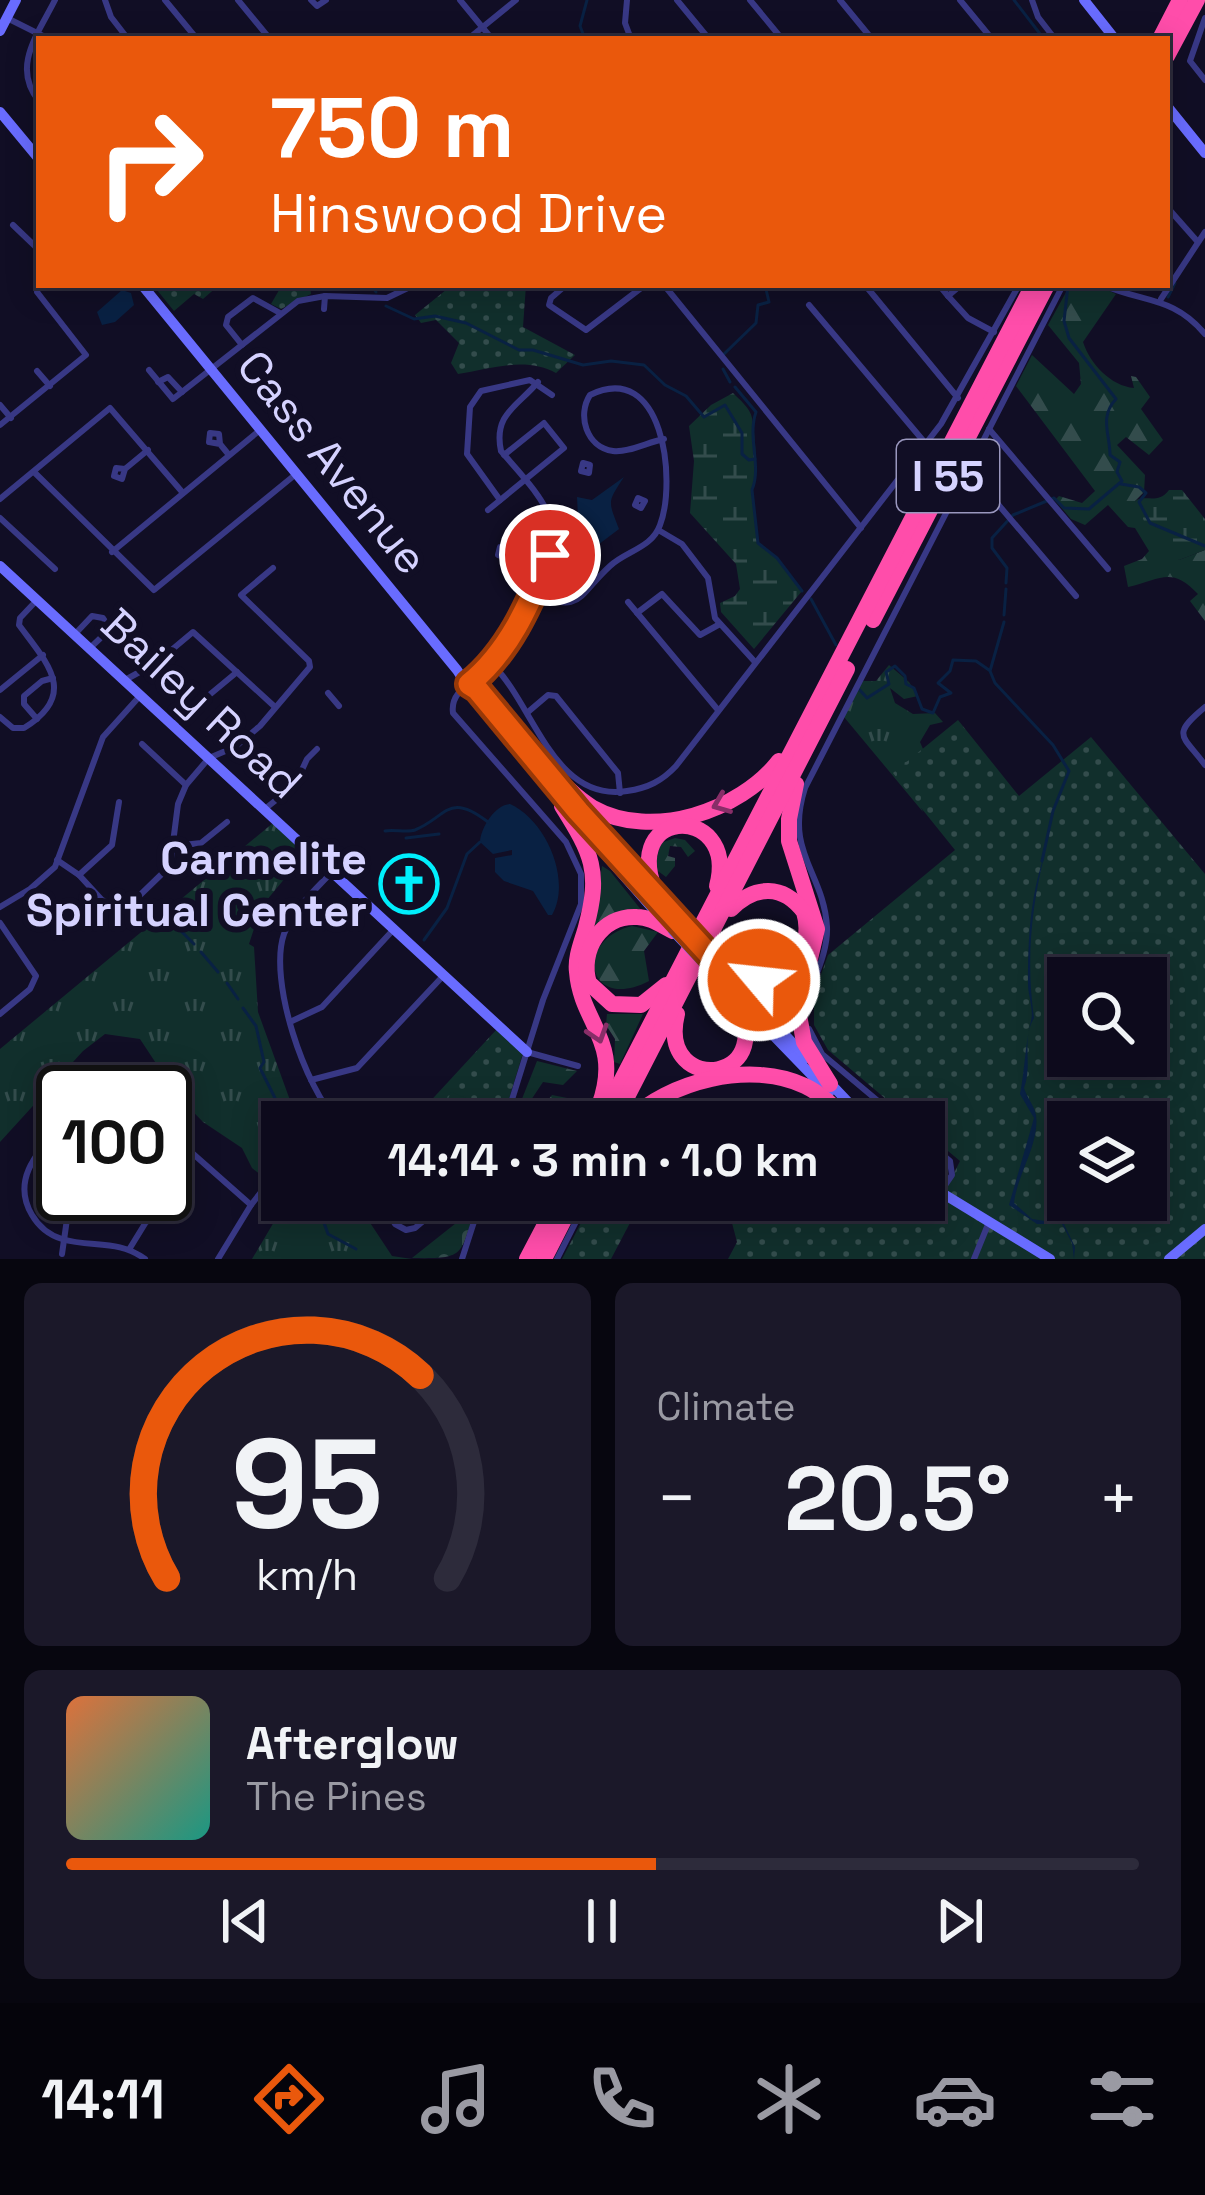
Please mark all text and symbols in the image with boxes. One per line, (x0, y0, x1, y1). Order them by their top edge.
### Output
text: 750 m (270, 74, 514, 182)
icon: right (72, 84, 228, 240)
text: Hinswood Drive (270, 179, 667, 248)
street label: Cass Avenue (225, 339, 440, 586)
road number: I 55 (897, 440, 999, 512)
pin (499, 504, 601, 606)
icon: arrive (517, 522, 583, 588)
street label: Bailey Road (89, 596, 314, 811)
one-way arrow (712, 790, 733, 814)
place label: Carmelite Spiritual Center (26, 830, 367, 939)
church icon: Carmelite Spiritual Center (378, 853, 440, 915)
position arrow (696, 917, 822, 1043)
map controls (1047, 957, 1167, 1221)
button: search (1047, 957, 1167, 1077)
one-way arrow (584, 1023, 609, 1044)
speed limit sign: 100 (36, 1065, 192, 1221)
button: layers (1047, 1101, 1167, 1221)
text: 14:14 · 3 min · 1.0 km (387, 1132, 819, 1189)
text: Climate (657, 1382, 796, 1431)
text: 95 (231, 1404, 383, 1563)
text: 20.5° (784, 1441, 1011, 1556)
text: − (657, 1456, 697, 1540)
text: + (1098, 1456, 1139, 1540)
text: km/h (256, 1547, 358, 1602)
text: Afterglow (246, 1715, 459, 1772)
text: The Pines (246, 1772, 427, 1821)
icon: previous (212, 1888, 278, 1954)
icon: pause (569, 1888, 635, 1954)
icon: next (927, 1888, 993, 1954)
icon: directions (247, 2057, 331, 2141)
icon: music (414, 2057, 498, 2141)
icon: phone (580, 2057, 664, 2141)
icon: climate (747, 2057, 831, 2141)
icon: car (913, 2057, 997, 2141)
icon: filters (1080, 2057, 1164, 2141)
text: 14:11 (41, 2065, 165, 2134)

